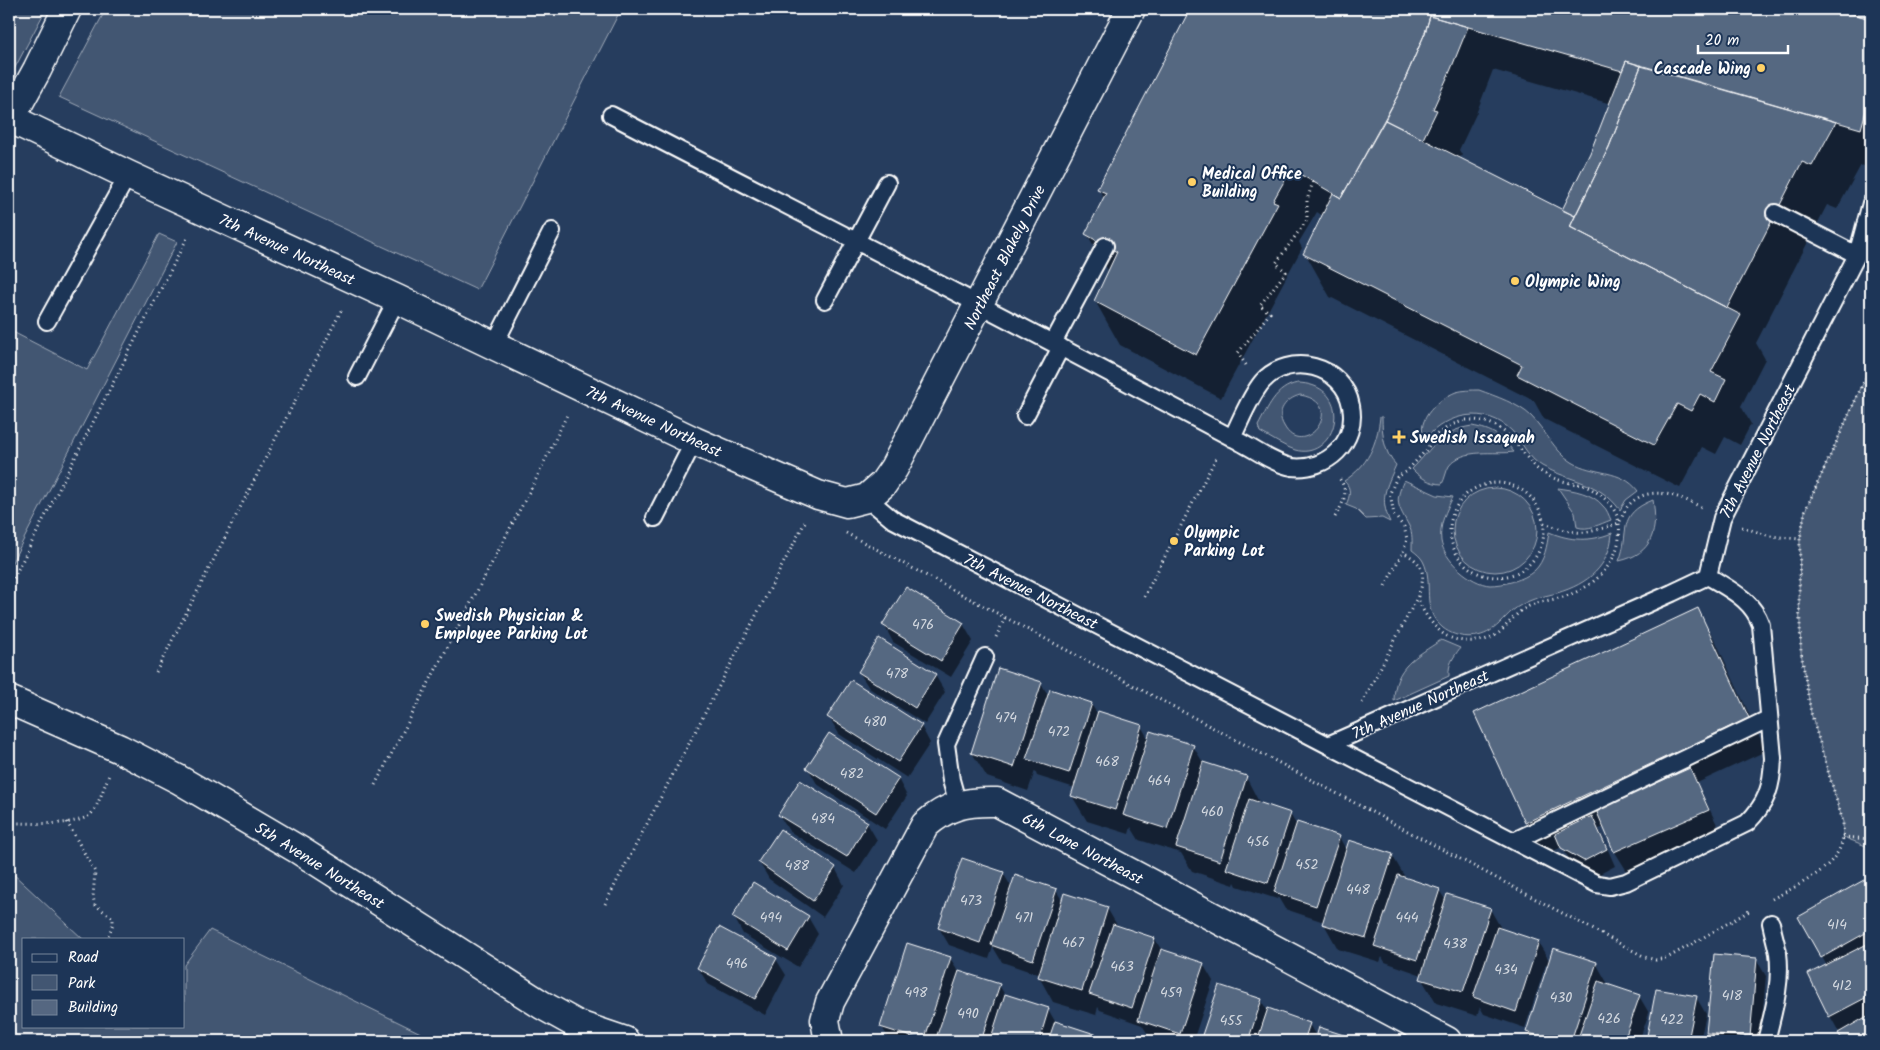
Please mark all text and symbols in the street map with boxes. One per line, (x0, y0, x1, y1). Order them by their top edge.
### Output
scale bar (1698, 22, 1788, 54)
text: 20 m (1705, 29, 1739, 53)
place label: Cascade Wing (1654, 57, 1751, 82)
marker: Cascade Wing (1755, 62, 1767, 74)
place label: Medical Office Building (1202, 162, 1302, 205)
marker: Medical Office Building (1186, 176, 1198, 188)
street label: Northeast Blakely Drive (958, 181, 1053, 335)
street label: 7th Avenue Northeast (214, 208, 359, 293)
place label: Olympic Wing (1525, 270, 1621, 295)
marker: Olympic Wing (1509, 275, 1521, 287)
street label: 7th Avenue Northeast (1714, 379, 1803, 523)
street label: 7th Avenue Northeast (581, 380, 726, 465)
place label: Swedish Issaquah (1410, 426, 1535, 451)
marker: Swedish Issaquah (1392, 430, 1406, 444)
place label: Olympic Parking Lot (1184, 521, 1266, 564)
marker: Olympic Parking Lot (1168, 535, 1180, 547)
street label: 7th Avenue Northeast (959, 548, 1103, 637)
place label: Swedish Physician & Employee Parking Lot (435, 604, 589, 647)
house number: 476 (912, 614, 934, 636)
marker: Swedish Physician & Employee Parking Lot (419, 618, 431, 630)
house number: 478 (886, 663, 909, 685)
street label: 7th Avenue Northeast (1348, 664, 1494, 747)
house number: 474 (995, 707, 1017, 729)
house number: 480 (863, 711, 887, 733)
house number: 472 (1048, 721, 1070, 743)
house number: 468 (1095, 751, 1120, 773)
house number: 482 (840, 763, 864, 785)
house number: 464 (1147, 770, 1171, 792)
house number: 460 (1201, 801, 1223, 823)
street label: 6th Lane Northeast (1017, 807, 1148, 892)
house number: 484 (811, 808, 835, 830)
street label: 5th Avenue Northeast (249, 816, 390, 917)
house number: 456 (1246, 831, 1270, 853)
house number: 452 (1295, 854, 1319, 876)
house number: 488 (785, 855, 810, 877)
house number: 448 (1346, 879, 1370, 901)
house number: 473 (960, 890, 982, 912)
house number: 494 (760, 907, 782, 929)
house number: 471 (1015, 907, 1033, 929)
house number: 444 (1395, 907, 1419, 929)
house number: 414 (1827, 914, 1847, 936)
house number: 467 (1062, 932, 1085, 954)
house number: 438 (1443, 933, 1468, 955)
legend (22, 938, 185, 1028)
text: Road (68, 946, 99, 970)
house number: 496 (726, 953, 748, 975)
house number: 463 (1110, 956, 1134, 978)
house number: 434 (1494, 959, 1518, 981)
text: Park (68, 972, 96, 996)
house number: 412 (1832, 975, 1852, 997)
house number: 498 (905, 982, 928, 1004)
house number: 459 (1160, 982, 1182, 1004)
house number: 418 (1722, 985, 1743, 1007)
house number: 430 (1550, 987, 1572, 1009)
text: Building (68, 996, 118, 1020)
house number: 490 (957, 1003, 979, 1025)
house number: 426 (1597, 1008, 1621, 1030)
house number: 422 (1660, 1009, 1684, 1031)
house number: 455 (1220, 1010, 1244, 1032)

